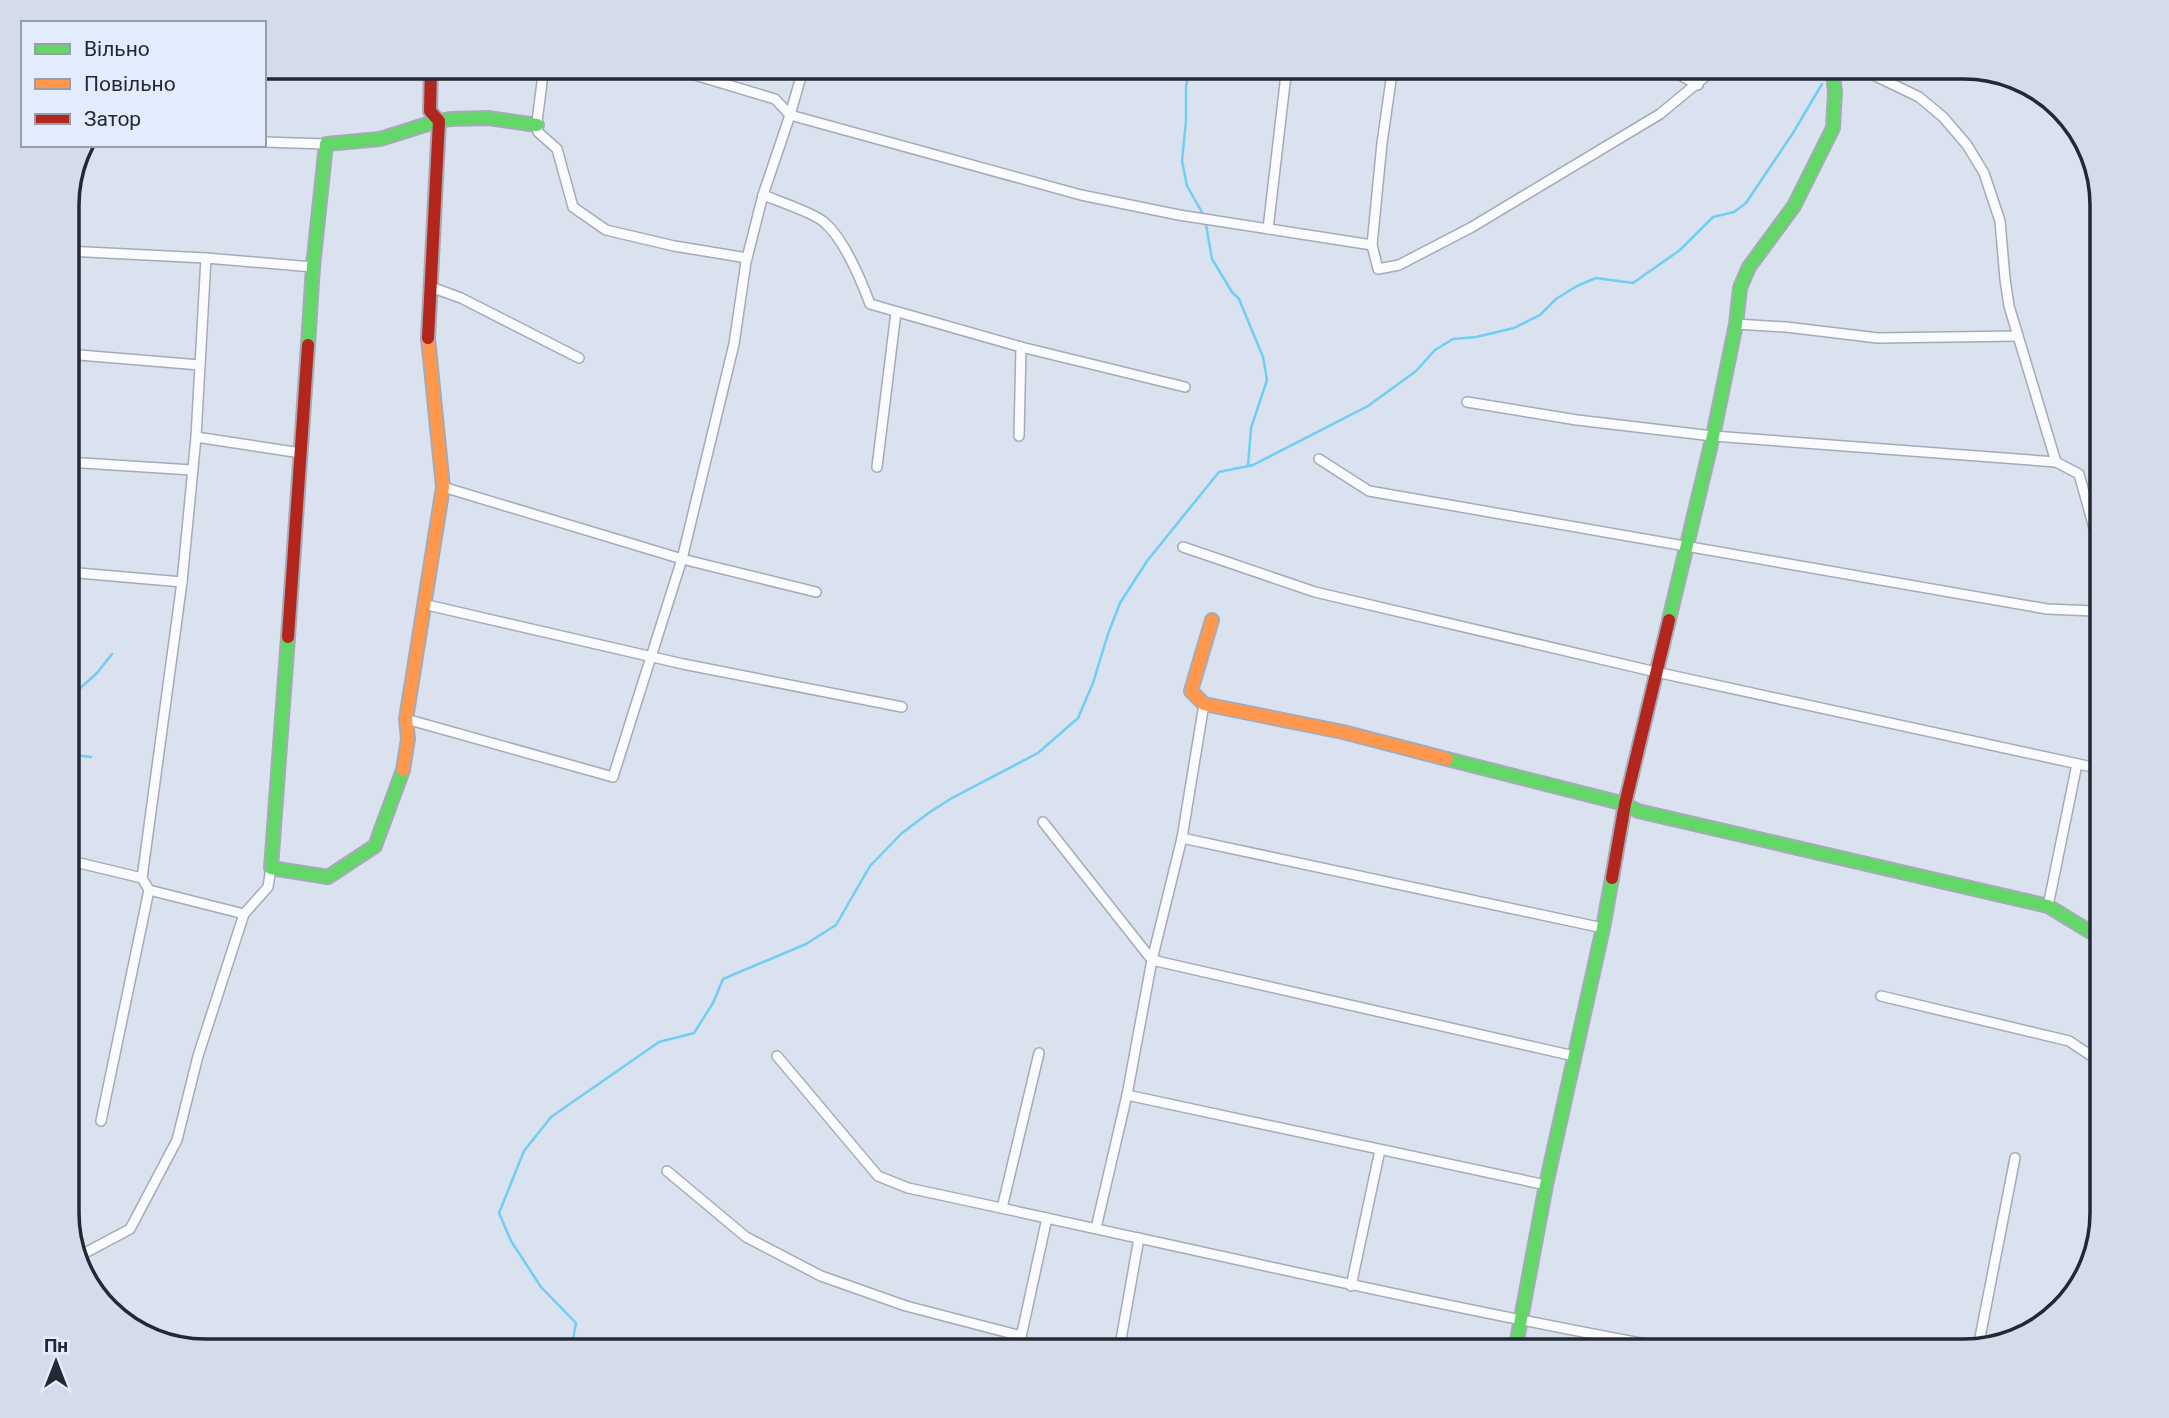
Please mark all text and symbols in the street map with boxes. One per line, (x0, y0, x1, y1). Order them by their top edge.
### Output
legend (21, 21, 266, 147)
text: Вільно (84, 37, 150, 61)
text: Повільно (84, 72, 176, 96)
text: Затор (84, 107, 141, 131)
north arrow (21, 1327, 91, 1397)
text: Пн (44, 1334, 68, 1357)

